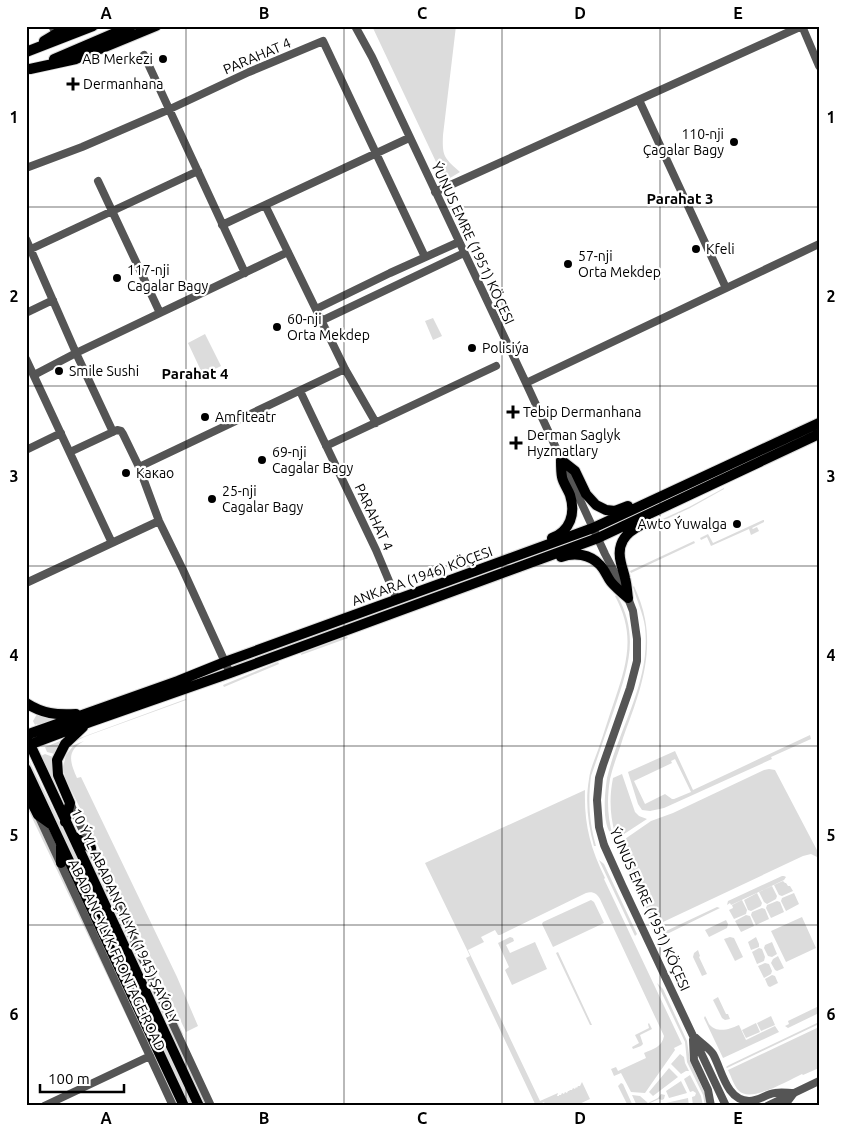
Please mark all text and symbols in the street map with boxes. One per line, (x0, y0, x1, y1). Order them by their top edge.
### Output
text: A (100, 4, 112, 22)
text: B (259, 4, 269, 22)
text: C (417, 4, 427, 22)
text: D (574, 4, 586, 22)
text: E (733, 4, 743, 22)
street label: PARAHAT 4 (221, 35, 293, 77)
place label: AB Merkezi (82, 51, 153, 67)
marker: AB Merkezi (157, 53, 169, 65)
place label: Dermanhana (83, 76, 164, 92)
marker: Dermanhana (67, 78, 79, 90)
text: 1 (9, 108, 19, 126)
text: 1 (826, 108, 836, 126)
place label: 110-nji Çagalar Bagy (643, 126, 724, 158)
marker: 110-nji Çagalar Bagy (728, 136, 740, 148)
street label: ÝUNUS EMRE (1951) KÖÇESI (428, 159, 519, 327)
district label: Parahat 3 (647, 190, 713, 207)
place label: Kfeli (706, 241, 735, 257)
marker: Kfeli (690, 243, 702, 255)
place label: 57-nji Orta Mekdep (578, 248, 661, 280)
marker: 57-nji Orta Mekdep (562, 258, 574, 270)
place label: 117-nji Cagalar Bagy (127, 262, 209, 294)
marker: 117-nji Cagalar Bagy (111, 272, 123, 284)
text: 2 (9, 287, 19, 305)
text: 2 (826, 287, 836, 305)
place label: 60-nji Orta Mekdep (287, 311, 370, 343)
marker: 60-nji Orta Mekdep (271, 321, 283, 333)
place label: Polisiýa (482, 340, 529, 356)
marker: Polisiýa (466, 342, 478, 354)
place label: Smile Sushi (69, 363, 139, 379)
marker: Smile Sushi (53, 365, 65, 377)
district label: Parahat 4 (162, 365, 228, 382)
place label: Tebip Dermanhana (523, 404, 641, 420)
marker: Tebip Dermanhana (507, 406, 519, 418)
place label: Amfiteatr (215, 409, 277, 425)
marker: Amfiteatr (199, 411, 211, 423)
place label: Derman Saglyk Hyzmatlary (527, 427, 620, 459)
marker: Derman Saglyk Hyzmatlary (509, 436, 523, 450)
place label: 69-nji Cagalar Bagy (272, 444, 354, 476)
marker: 69-nji Cagalar Bagy (256, 454, 268, 466)
place label: Какао (136, 465, 174, 481)
text: 3 (9, 467, 19, 485)
marker: Какао (120, 467, 132, 479)
text: 3 (826, 467, 836, 485)
street label: PARAHAT 4 (352, 481, 397, 553)
place label: 25-nji Cagalar Bagy (222, 483, 304, 515)
marker: 25-nji Cagalar Bagy (206, 493, 218, 505)
place label: Awto Ýuwalga (638, 515, 727, 532)
marker: Awto Ýuwalga (731, 518, 743, 530)
street label: ANKARA (1946) KÖÇESI (349, 542, 495, 609)
text: 4 (9, 646, 19, 664)
text: 4 (826, 646, 836, 664)
street label: 10 ÝYL ABADANÇYLYK (1945) ŞAÝOLY (68, 805, 183, 1026)
street label: ÝUNUS EMRE (1951) KÖÇESI (607, 824, 694, 993)
text: 5 (9, 826, 19, 844)
text: 5 (826, 826, 836, 844)
street label: ABADANCYLYK FRONTAGE ROAD (65, 856, 169, 1054)
text: 6 (9, 1005, 19, 1023)
text: 6 (826, 1005, 836, 1023)
scale bar (40, 1062, 124, 1094)
text: 100 m (48, 1070, 90, 1087)
text: A (100, 1109, 112, 1127)
text: B (259, 1109, 269, 1127)
text: C (417, 1109, 427, 1127)
text: D (574, 1109, 586, 1127)
text: E (733, 1109, 743, 1127)

